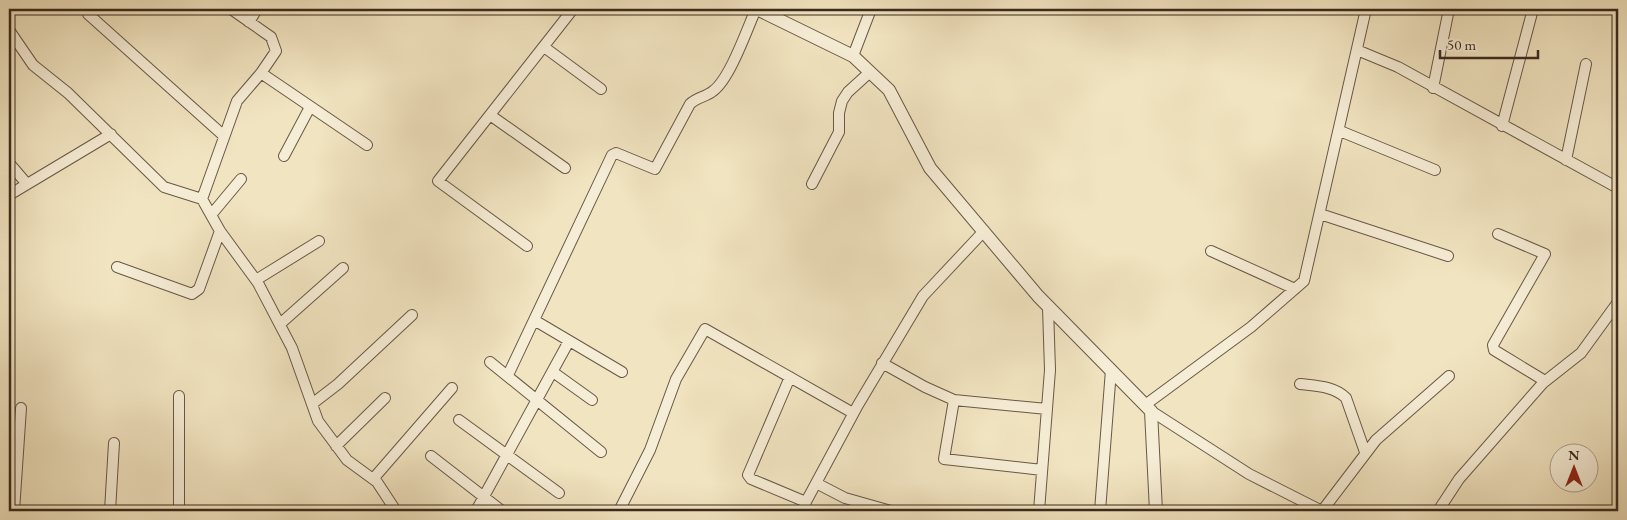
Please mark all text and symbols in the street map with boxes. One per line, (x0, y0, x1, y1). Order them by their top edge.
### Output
scale bar (1440, 28, 1537, 60)
text: 50 m (1447, 35, 1476, 54)
north arrow (1550, 442, 1600, 492)
text: N (1568, 446, 1580, 464)

